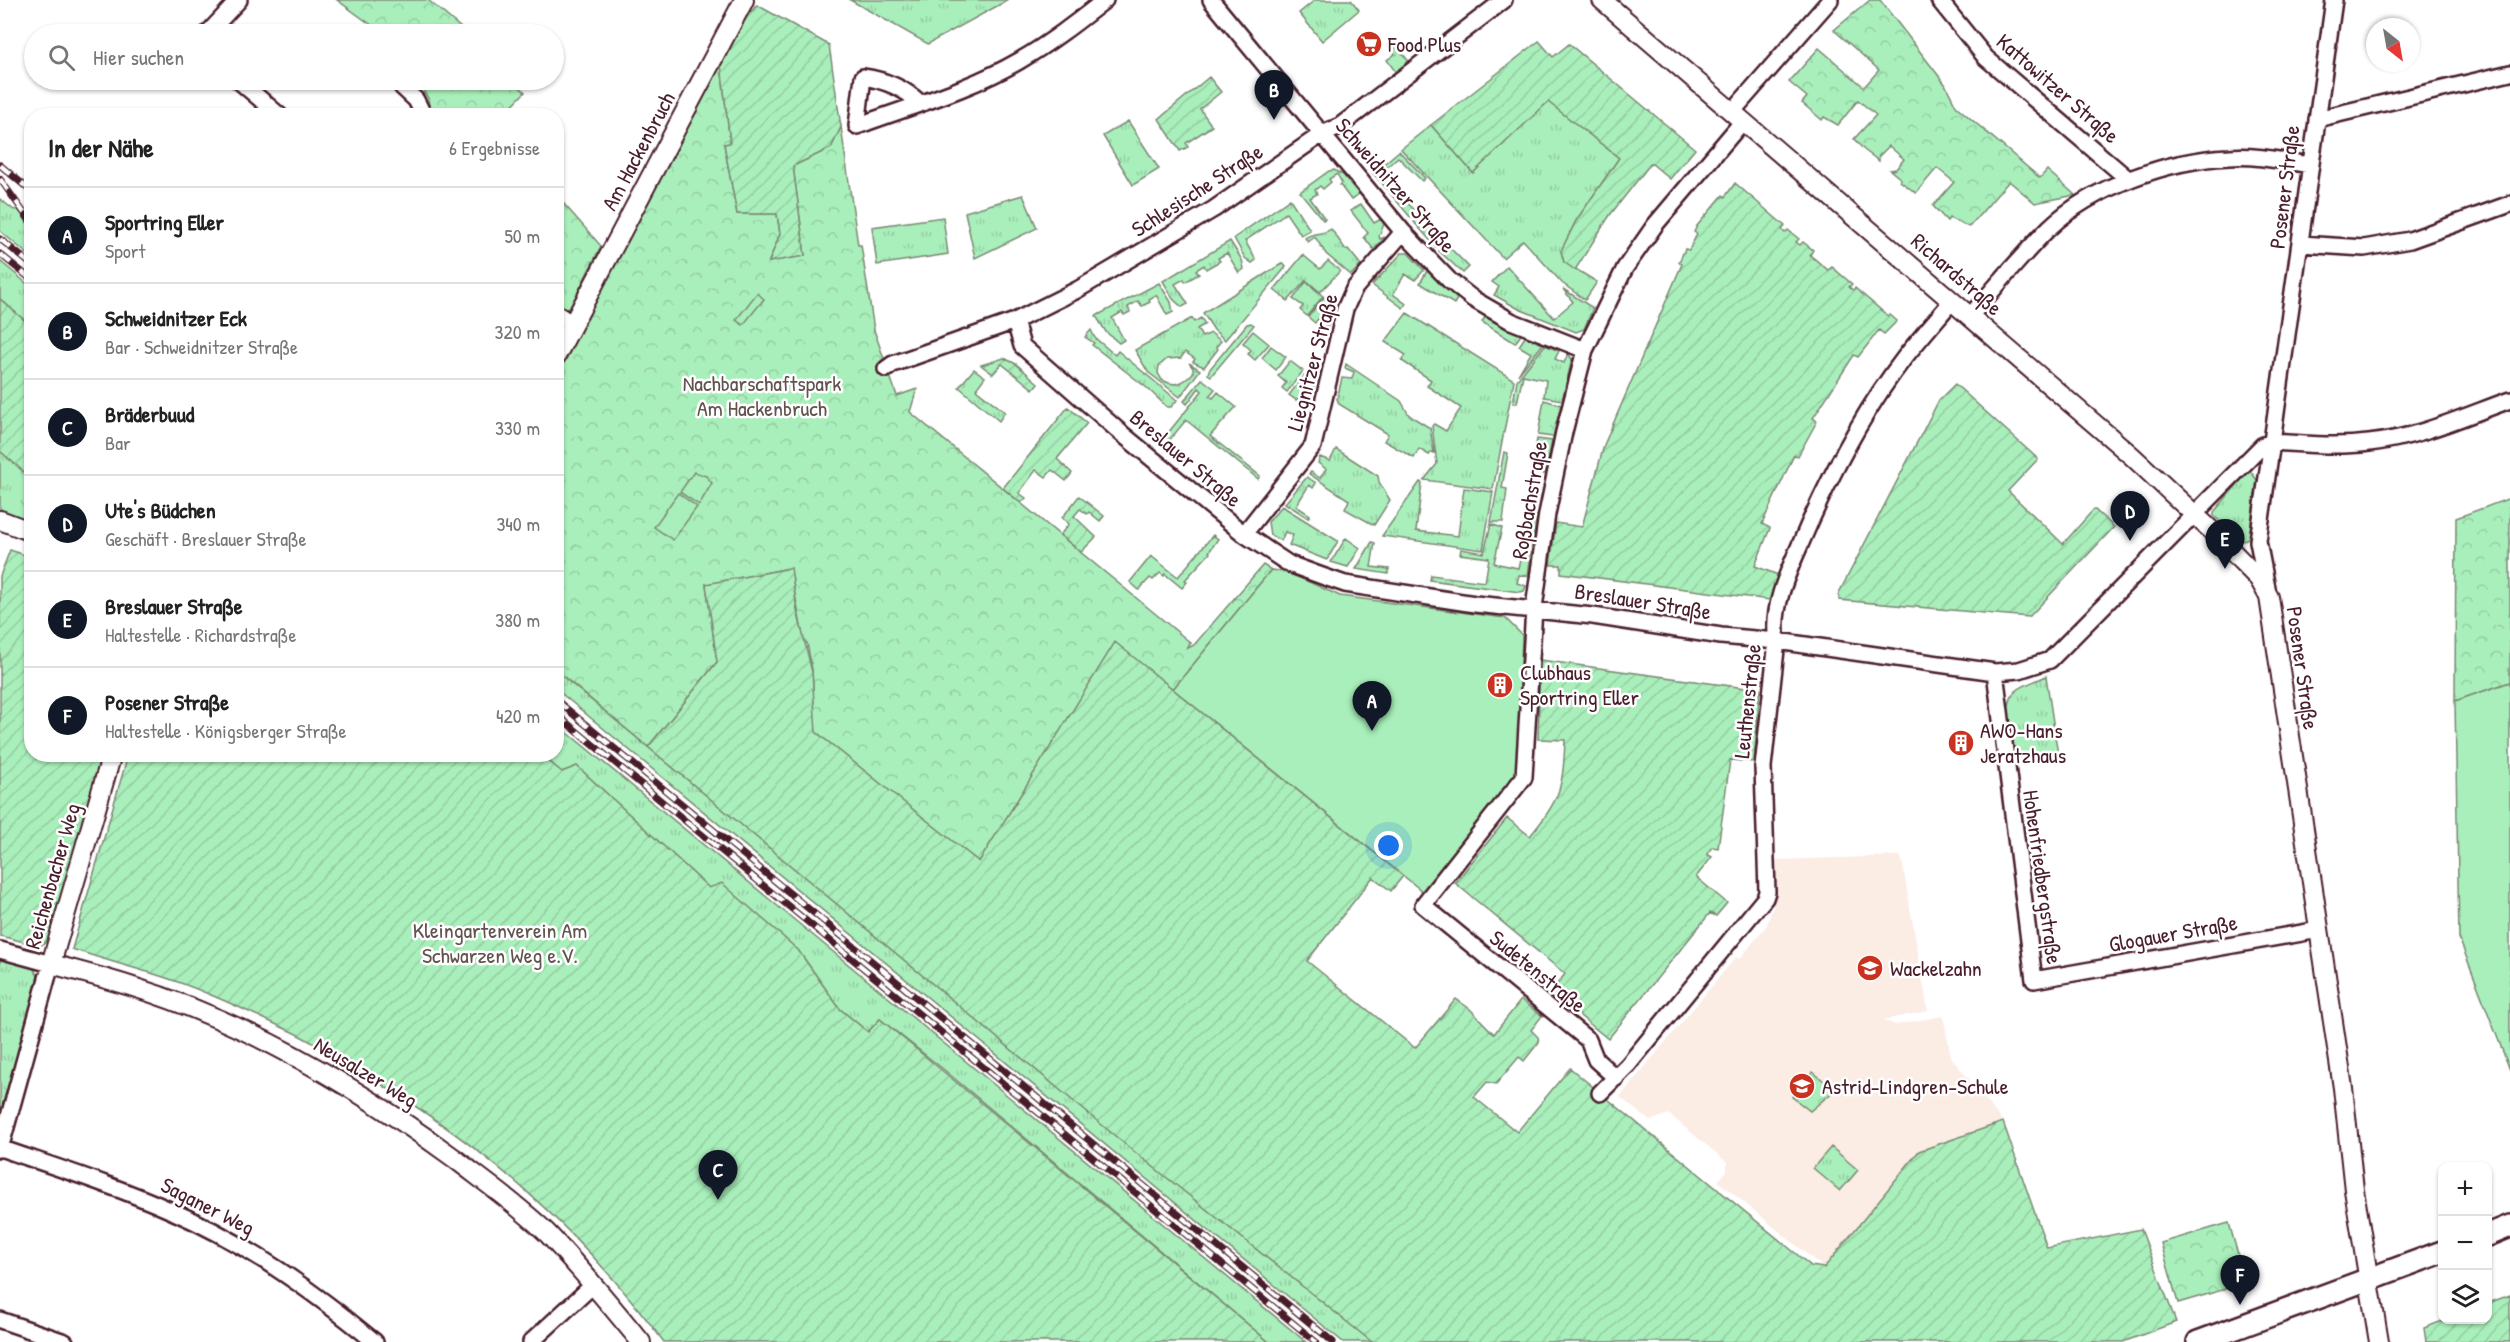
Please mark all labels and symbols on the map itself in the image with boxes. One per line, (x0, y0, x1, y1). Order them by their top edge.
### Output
north arrow (2366, 18, 2420, 72)
street label: Kattowitzer Straße (1990, 26, 2126, 150)
supermarket icon: Food Plus (1354, 29, 1384, 59)
place label: Food Plus (1387, 29, 1461, 59)
pin: B (1254, 70, 1294, 120)
street label: Am Hackenbruch (594, 86, 682, 216)
street label: Schweidnitzer Straße (1329, 111, 1463, 259)
street label: Posener Straße (2262, 123, 2306, 250)
street label: Schlesische Straße (1125, 136, 1269, 244)
street label: Richardstraße (1905, 226, 2009, 322)
street label: Liegnitzer Straße (1279, 290, 1345, 434)
park label: Nachbarschaftspark Am Hackenbruch (683, 368, 841, 423)
street label: Breslauer Straße (1124, 402, 1249, 514)
street label: Roßbachstraße (1504, 438, 1554, 561)
pin: D (2110, 492, 2150, 541)
pin: E (2206, 520, 2244, 569)
street label: Breslauer Straße (1573, 575, 1714, 627)
street label: Posener Straße (2280, 604, 2327, 732)
street label: Leuthenstraße (1726, 642, 1768, 760)
place label: Clubhaus Sportring Eller (1520, 657, 1640, 712)
building icon: Clubhaus Sportring Eller (1485, 670, 1515, 700)
pin: A (1352, 682, 1392, 731)
place label: AWO-Hans Jeratzhaus (1980, 715, 2066, 770)
building icon: AWO-Hans Jeratzhaus (1946, 728, 1976, 758)
street label: Hohenfriedbergstraße (2016, 788, 2070, 966)
street label: Reichenbacher Weg (17, 800, 87, 952)
your location (1374, 831, 1403, 860)
street label: Glogauer Straße (2106, 907, 2240, 959)
park label: Kleingartenverein Am Schwarzen Weg e.V. (413, 915, 587, 970)
street label: Sudetenstraße (1483, 923, 1593, 1019)
school or university icon: Wackelzahn (1855, 953, 1885, 983)
place label: Wackelzahn (1890, 953, 1982, 983)
street label: Neusalzer Weg (309, 1029, 423, 1115)
school or university icon: Astrid-Lindgren-Schule (1787, 1071, 1817, 1101)
place label: Astrid-Lindgren-Schule (1822, 1071, 2009, 1101)
pin: C (698, 1150, 738, 1200)
street label: Saganer Weg (156, 1170, 260, 1242)
pin: F (2220, 1256, 2260, 1305)

